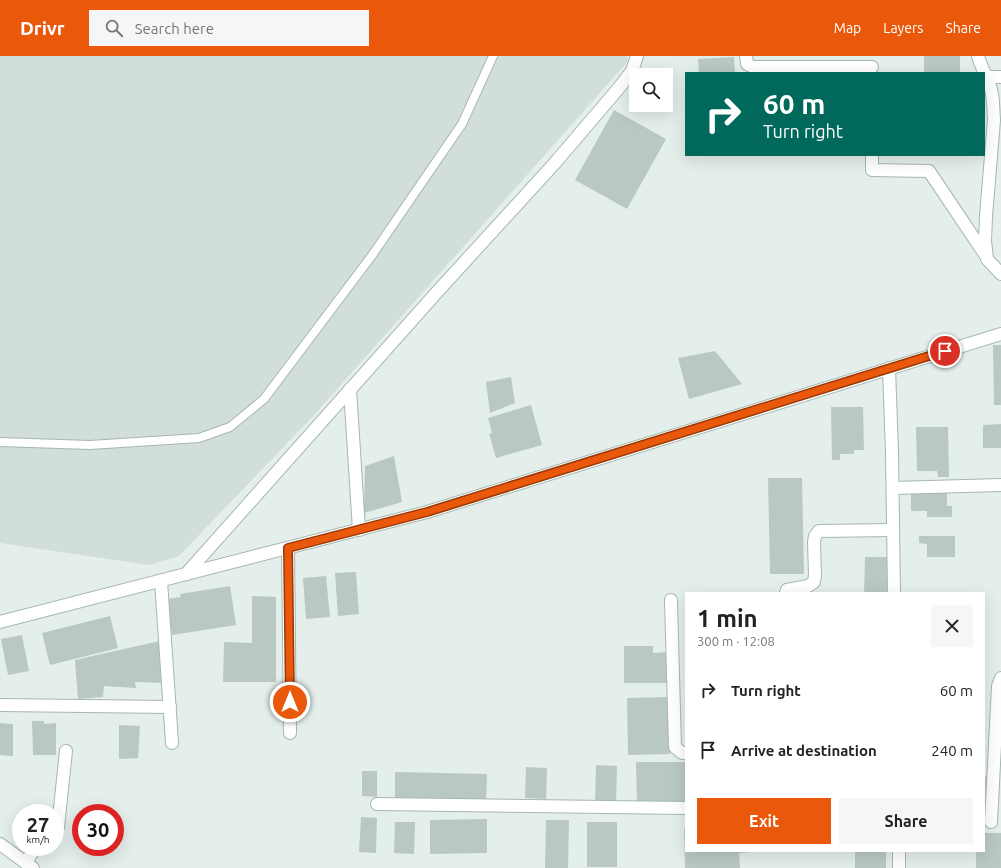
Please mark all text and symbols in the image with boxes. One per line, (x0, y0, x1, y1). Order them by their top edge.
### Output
search box (89, 10, 369, 46)
text: Drivr (20, 17, 65, 39)
icon: search (103, 17, 125, 39)
text: Search here (135, 20, 214, 37)
text: Map (834, 20, 861, 36)
text: Layers (883, 20, 923, 36)
text: Share (945, 20, 981, 36)
map controls (629, 68, 673, 112)
button: search (629, 68, 673, 112)
icon: right (697, 88, 749, 140)
text: 60 m (763, 88, 825, 119)
text: Turn right (763, 121, 843, 141)
pin (928, 334, 962, 368)
icon: arrive (934, 340, 956, 362)
text: 1 min (697, 605, 758, 632)
button: close (931, 605, 973, 647)
text: 300 m · 12:08 (697, 634, 775, 648)
icon: right (697, 679, 719, 701)
position arrow (269, 681, 311, 723)
text: Turn right (731, 682, 801, 699)
text: 60 m (940, 682, 973, 699)
icon: arrive (697, 739, 719, 761)
text: Arrive at destination (731, 742, 877, 759)
text: 240 m (931, 742, 973, 759)
button: Exit (697, 798, 831, 844)
button: Share (839, 798, 973, 844)
speed limit sign: 30 (72, 804, 124, 856)
text: 27 (27, 813, 49, 836)
text: km/h (26, 834, 50, 845)

